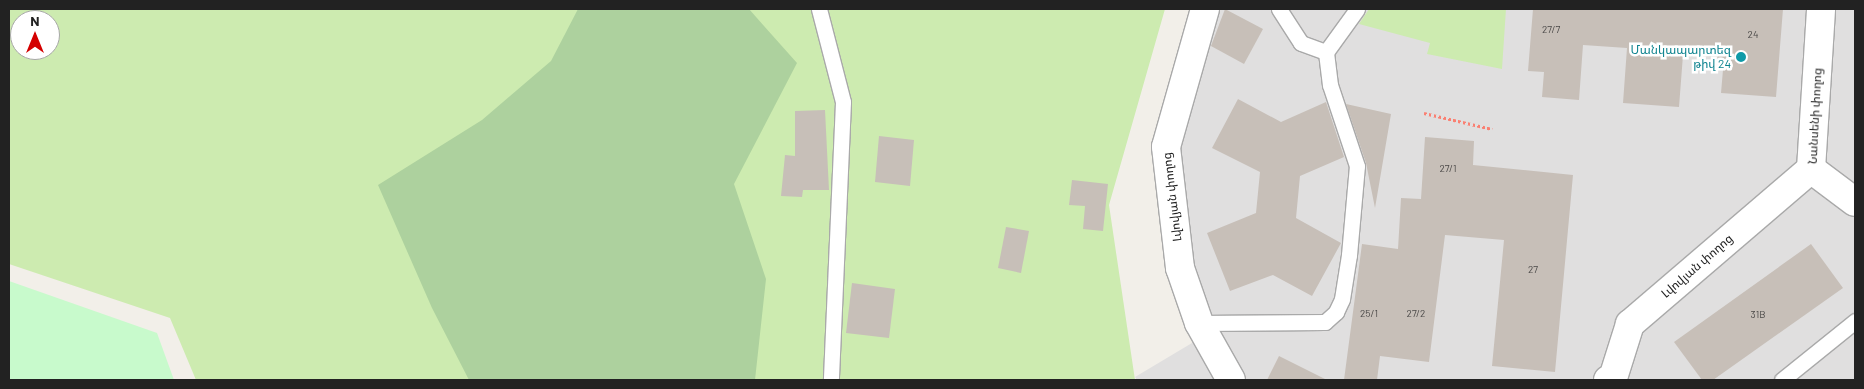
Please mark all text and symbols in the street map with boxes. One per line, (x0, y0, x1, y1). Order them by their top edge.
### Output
north arrow (10, 10, 60, 60)
text: N (30, 12, 40, 29)
house number: 27/7 (1542, 24, 1560, 36)
house number: 24 (1748, 29, 1758, 41)
place label: Մանկապարտեզ թիվ 24 (1631, 43, 1731, 71)
marker: Մանկապարտեզ թիվ 24 (1735, 51, 1747, 63)
street label: Նանսենի փողոց (1805, 67, 1825, 165)
street label: Լվովյան փողոց (1159, 152, 1185, 242)
house number: 27/1 (1440, 163, 1456, 175)
street label: Լվովյան փողոց (1658, 231, 1736, 301)
house number: 27 (1528, 264, 1538, 276)
house number: 25/1 (1360, 308, 1378, 320)
house number: 27/2 (1407, 308, 1425, 320)
house number: 31B (1751, 309, 1765, 321)

